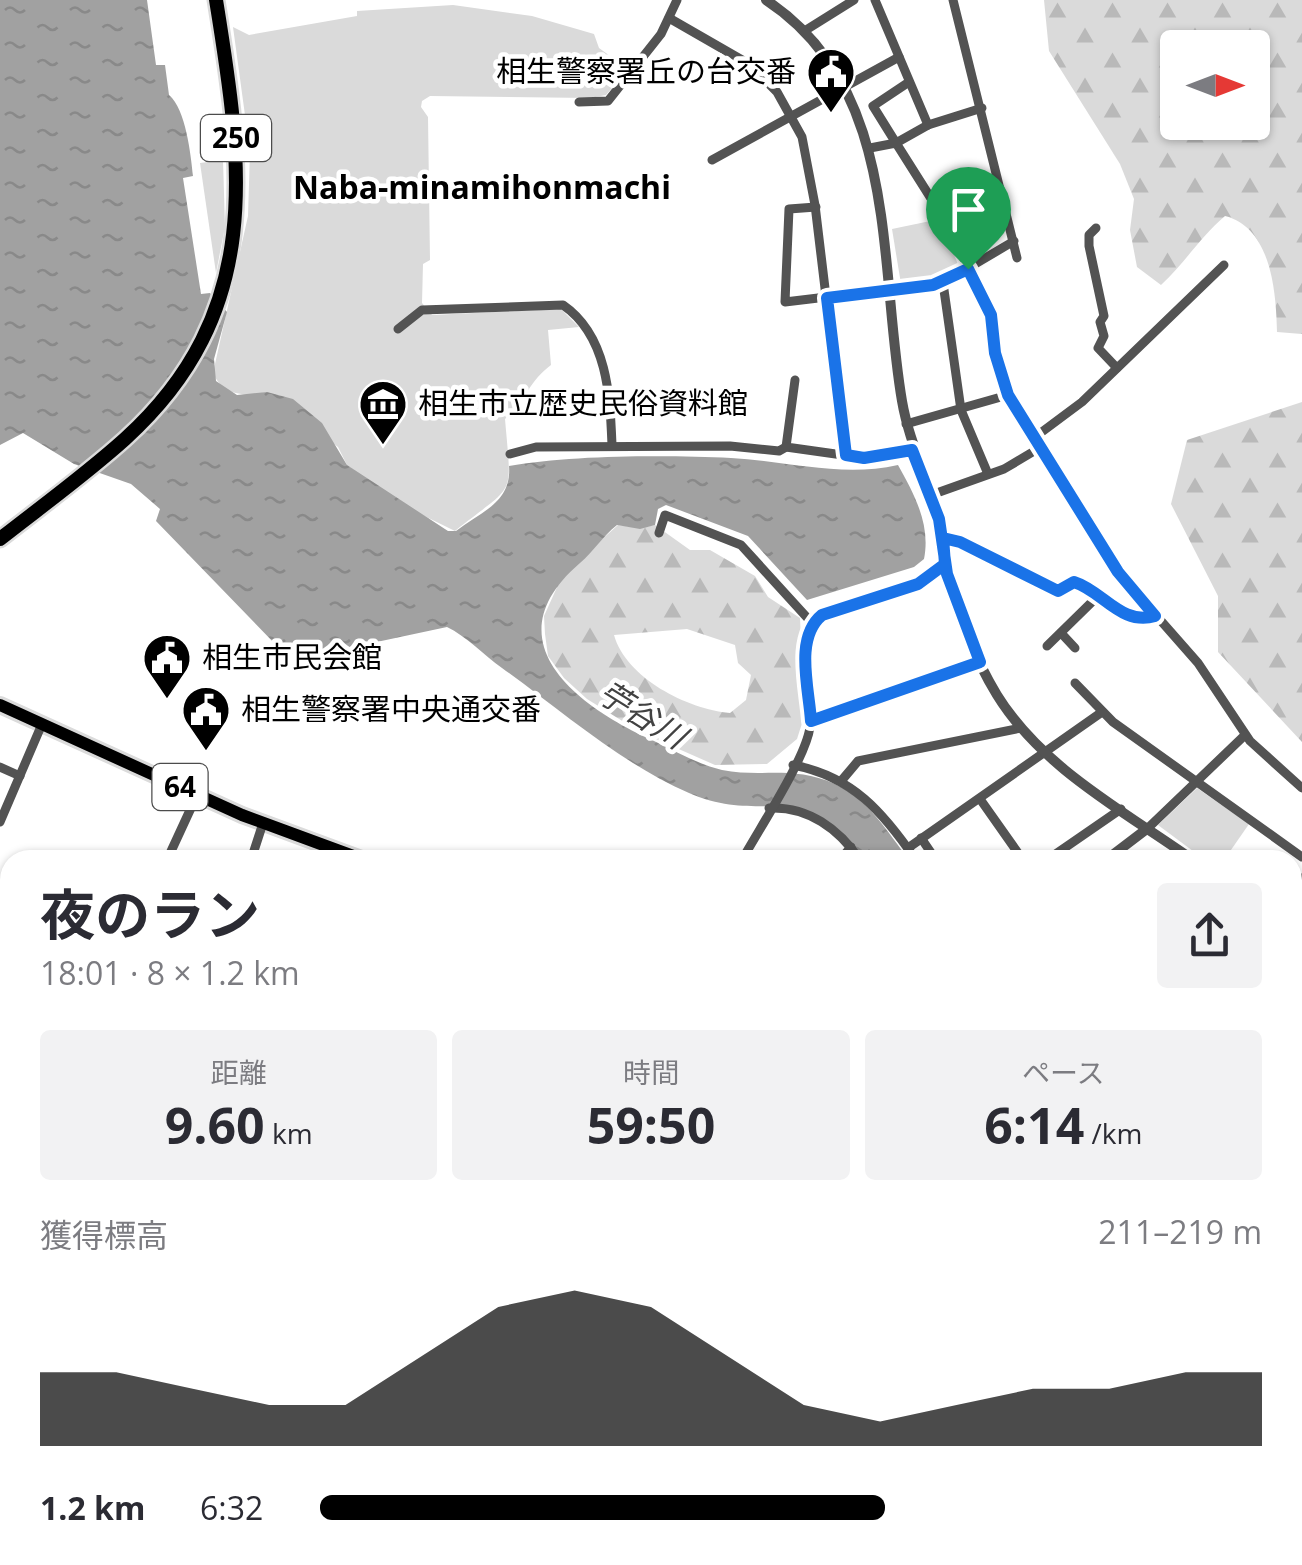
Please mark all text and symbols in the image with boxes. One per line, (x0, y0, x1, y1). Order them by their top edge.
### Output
north arrow (1160, 30, 1270, 140)
map controls (1160, 30, 1270, 140)
public building icon: 相生警察署丘の台交番 (805, 46, 857, 114)
place label: 相生警察署丘の台交番 (496, 50, 796, 91)
road number: 250 (201, 115, 271, 161)
district label: Naba-minamihonmachi (293, 165, 671, 208)
pin (926, 167, 1011, 270)
icon: arrive (941, 182, 996, 237)
museum icon: 相生市立歴史民俗資料館 (357, 378, 409, 446)
place label: 相生市立歴史民俗資料館 (418, 382, 748, 423)
public building icon: 相生市民会館 (141, 632, 193, 700)
place label: 相生市民会館 (202, 636, 382, 677)
water label: 苧谷川 (591, 670, 697, 759)
public building icon: 相生警察署中央通交番 (180, 684, 232, 752)
place label: 相生警察署中央通交番 (241, 688, 541, 729)
road number: 64 (152, 764, 208, 810)
text: 夜のラン (40, 876, 260, 951)
button: share (1157, 883, 1262, 988)
text: 18:01 · 8 × 1.2 km (40, 951, 300, 994)
text: 距離 (211, 1053, 267, 1091)
text: 時間 (623, 1053, 679, 1091)
text: ペース (1022, 1053, 1105, 1091)
text: 9.60 (165, 1091, 265, 1159)
text: 59:50 (587, 1091, 715, 1159)
text: 6:14 (984, 1091, 1084, 1159)
text: km (265, 1114, 313, 1152)
text: /km (1084, 1114, 1142, 1152)
text: 211–219 m (1098, 1210, 1262, 1253)
text: 獲得標高 (40, 1213, 168, 1256)
text: 1.2 km (40, 1486, 145, 1529)
text: 6:32 (200, 1486, 263, 1529)

